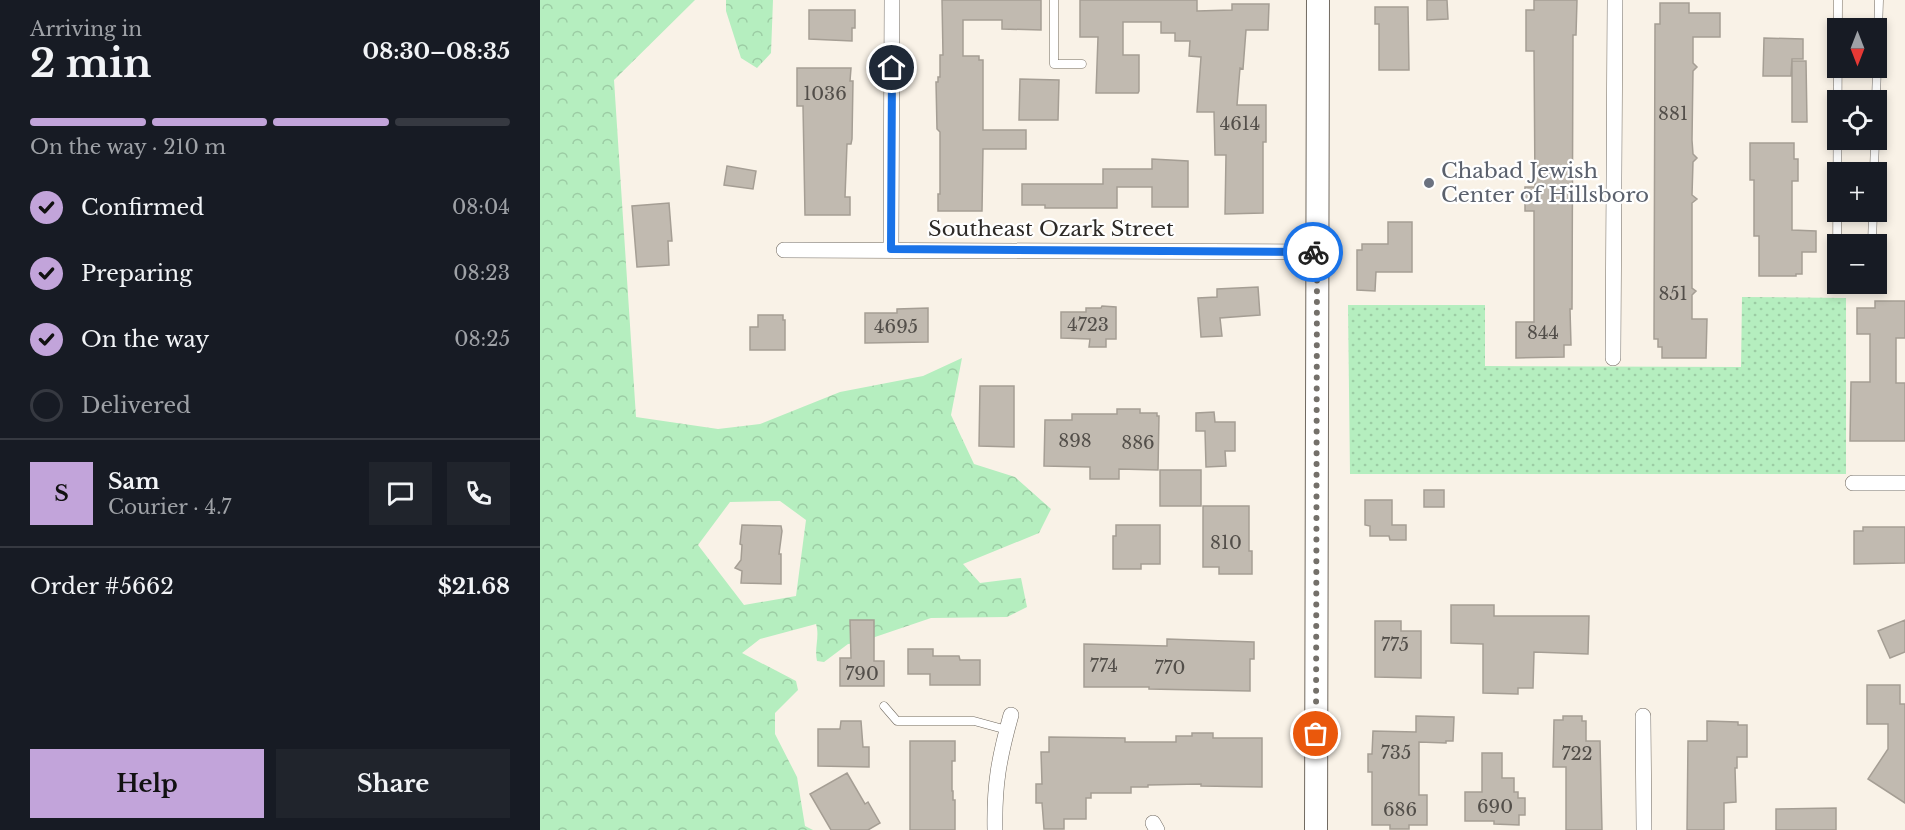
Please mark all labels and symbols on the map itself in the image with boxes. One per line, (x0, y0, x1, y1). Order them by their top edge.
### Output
north arrow (1827, 18, 1887, 78)
pin (866, 42, 917, 93)
house number: 1036 (803, 83, 847, 105)
house number: 881 (1658, 103, 1688, 125)
house number: 4614 (1220, 113, 1260, 135)
place label: Chabad Jewish Center of Hillsboro (1441, 158, 1649, 208)
marker: Chabad Jewish Center of Hillsboro (1422, 176, 1436, 190)
street label: Southeast Ozark Street (928, 216, 1174, 242)
courier (1283, 222, 1343, 282)
house number: 851 (1658, 283, 1688, 305)
house number: 4723 (1067, 314, 1109, 336)
house number: 4695 (874, 316, 918, 338)
house number: 844 (1527, 322, 1559, 344)
house number: 898 (1058, 430, 1092, 452)
house number: 886 (1121, 432, 1155, 454)
house number: 810 (1210, 532, 1242, 554)
house number: 775 (1381, 634, 1409, 656)
house number: 774 (1090, 655, 1118, 677)
house number: 770 (1155, 657, 1185, 679)
house number: 790 (845, 663, 879, 685)
pin (1290, 708, 1341, 759)
house number: 735 (1381, 742, 1411, 764)
house number: 722 (1561, 743, 1593, 765)
house number: 690 (1477, 796, 1513, 818)
house number: 686 (1383, 799, 1417, 821)

